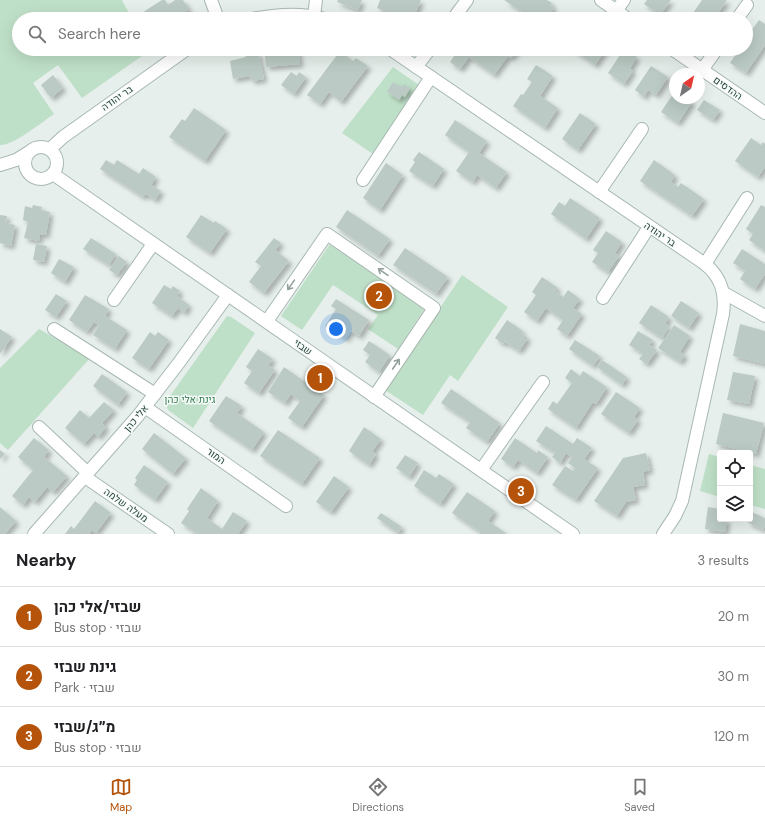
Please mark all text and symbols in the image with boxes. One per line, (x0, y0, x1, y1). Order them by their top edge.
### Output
search box (12, 12, 753, 56)
icon: search (26, 23, 48, 45)
text: Search here (58, 24, 141, 44)
north arrow (669, 68, 705, 104)
street label: ההדסים (711, 73, 745, 103)
street label: בר יהודה (99, 82, 136, 114)
street label: בר יהודה (642, 219, 679, 250)
one-way arrow (377, 268, 388, 276)
one-way arrow (287, 279, 295, 290)
pin: 2 (366, 281, 392, 311)
your location (326, 319, 346, 339)
street label: שבזי (291, 336, 315, 358)
one-way arrow (392, 359, 400, 370)
pin: 1 (307, 363, 333, 393)
park label: גינת אלי כהן (165, 393, 216, 406)
street label: אלי כהן (121, 402, 151, 434)
street label: המור (204, 445, 228, 467)
map controls (717, 450, 753, 522)
button: locate (717, 450, 753, 486)
pin: 3 (508, 476, 534, 506)
street label: מעלה שלמה (101, 485, 151, 525)
button: layers (717, 486, 753, 522)
text: Nearby (16, 549, 76, 571)
text: 3 results (697, 552, 749, 569)
text: שבזי/אלי כהן (54, 597, 141, 617)
text: 1 (27, 608, 31, 625)
text: 20 m (718, 608, 749, 625)
text: Bus stop · שבזי (54, 619, 141, 636)
text: גינת שבזי (54, 657, 117, 677)
text: 2 (25, 668, 33, 685)
text: 30 m (717, 668, 749, 685)
text: Park · שבזי (54, 679, 115, 696)
text: מ״ג/שבזי (54, 717, 115, 737)
text: 3 (25, 728, 33, 745)
text: 120 m (714, 728, 749, 745)
text: Bus stop · שבזי (54, 739, 141, 756)
tab: Map (110, 776, 132, 814)
tab: Directions (352, 776, 404, 814)
tab: Saved (624, 776, 655, 814)

